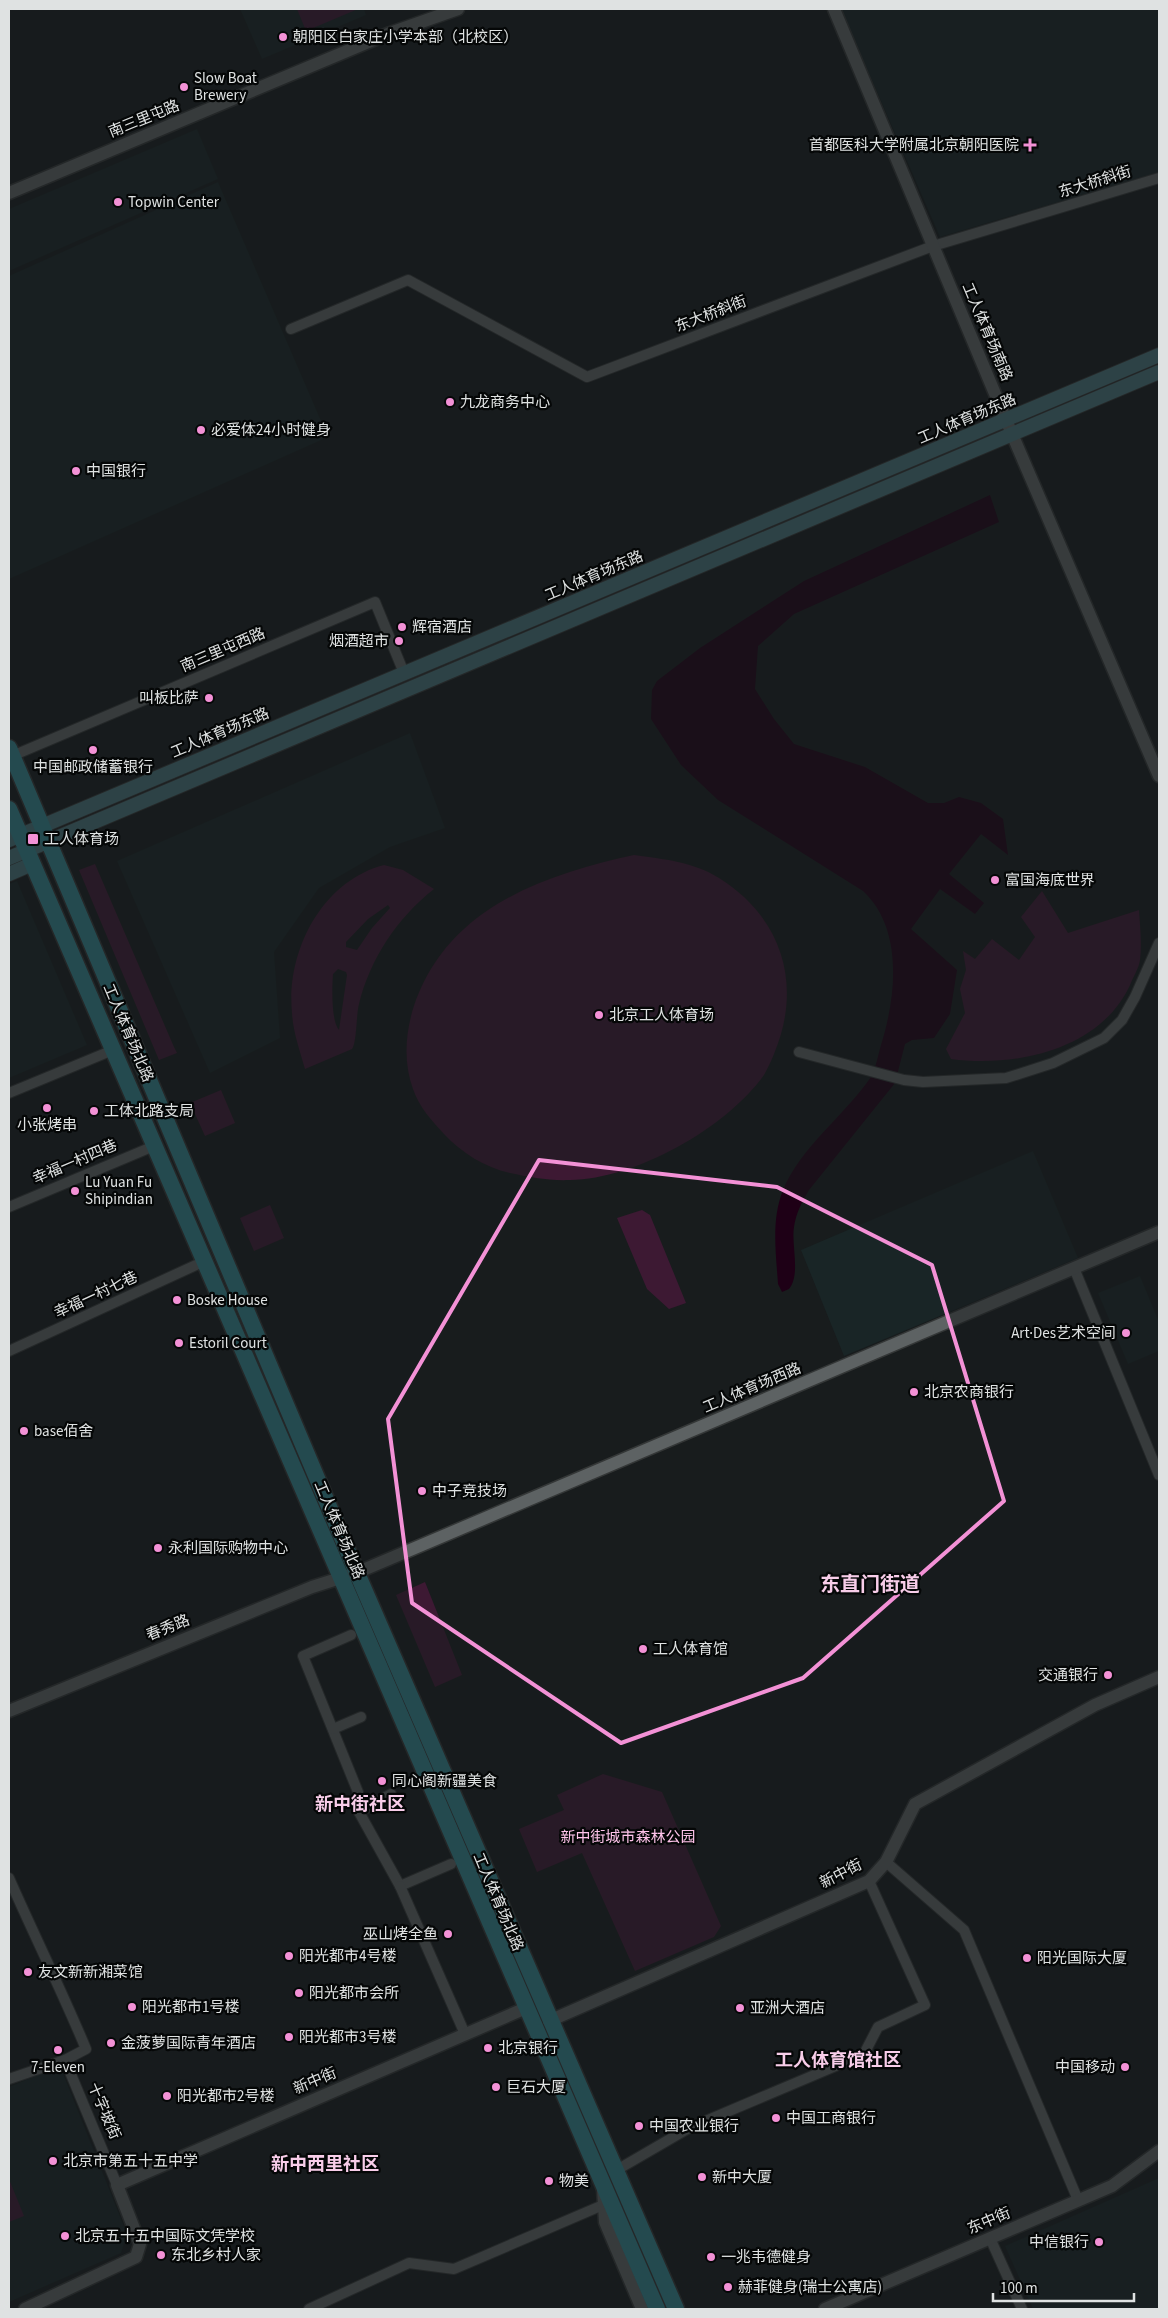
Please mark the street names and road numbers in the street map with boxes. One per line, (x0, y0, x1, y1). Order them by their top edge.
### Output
street label: 南三里屯路 (105, 95, 183, 143)
street label: 东大桥斜街 (1056, 161, 1134, 203)
street label: 工人体育场南路 (957, 280, 1017, 384)
street label: 东大桥斜街 (672, 291, 750, 337)
street label: 工人体育场东路 (915, 389, 1019, 449)
street label: 工人体育场东路 (542, 546, 646, 606)
street label: 南三里屯西路 (177, 623, 269, 677)
street label: 工人体育场东路 (168, 703, 272, 763)
street label: 工人体育场北路 (98, 981, 158, 1085)
street label: 幸福一村四巷 (29, 1135, 121, 1189)
street label: 幸福一村七巷 (51, 1266, 141, 1324)
street label: 工人体育场西路 (700, 1358, 804, 1418)
street label: 工人体育场北路 (309, 1478, 369, 1582)
street label: 春秀路 (143, 1610, 193, 1646)
street label: 工人体育场北路 (468, 1850, 528, 1954)
street label: 新中街 (816, 1854, 866, 1894)
street label: 新中街 (290, 2063, 340, 2099)
street label: 十字坡街 (83, 2079, 125, 2143)
street label: 东中街 (964, 2203, 1014, 2239)

